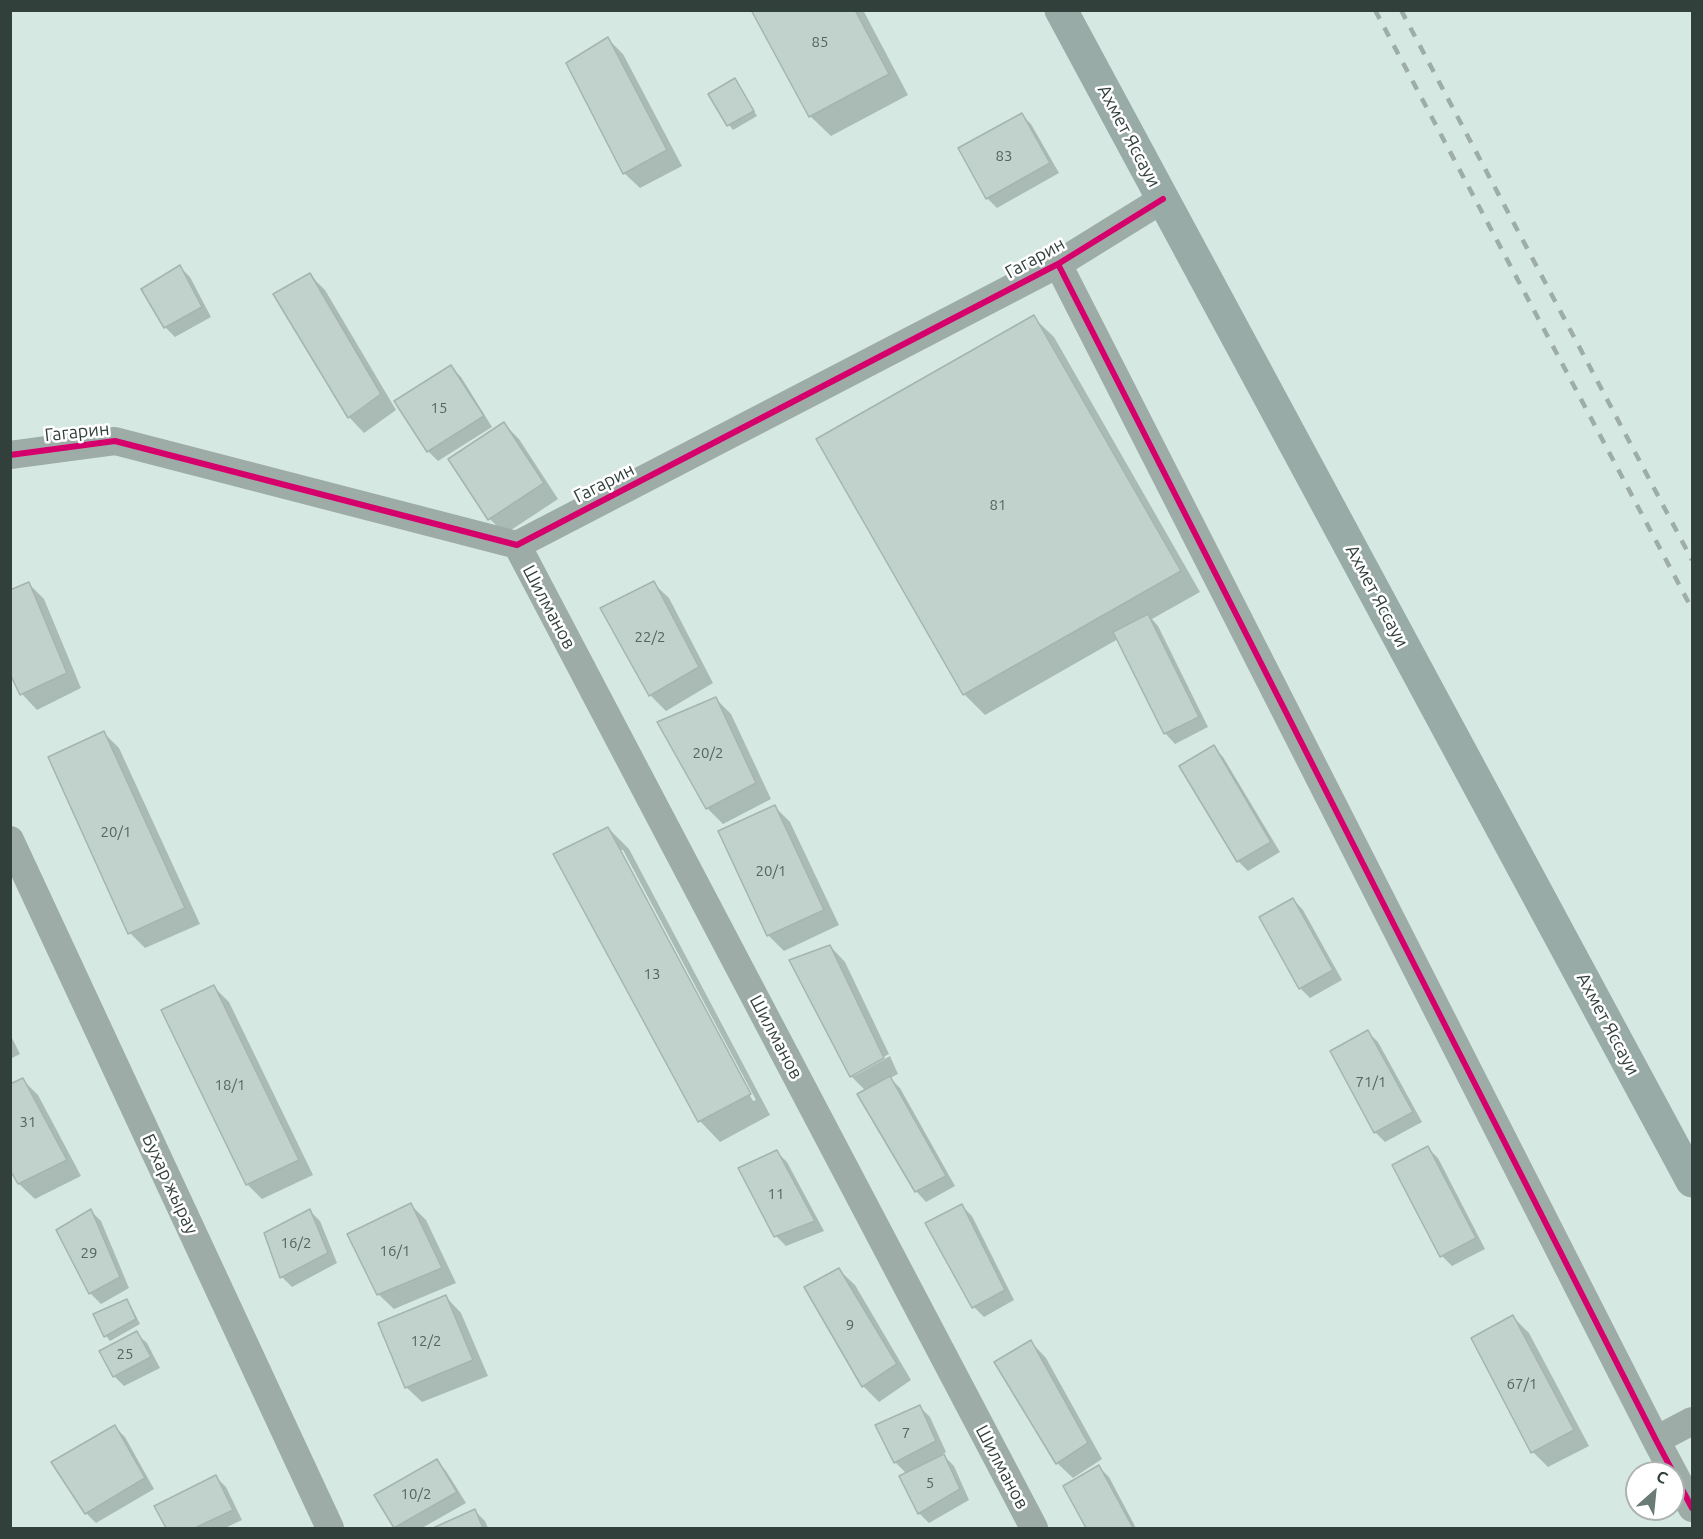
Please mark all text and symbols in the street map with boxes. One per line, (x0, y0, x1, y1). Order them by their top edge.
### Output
house number: 85 (812, 33, 828, 51)
street label: Ахмет Яссауи (1093, 81, 1165, 191)
house number: 83 (996, 147, 1012, 165)
street label: Гагарин (1001, 233, 1069, 283)
house number: 15 (431, 399, 447, 417)
street label: Гагарин (44, 418, 110, 446)
street label: Гагарин (570, 459, 638, 507)
house number: 81 (990, 496, 1006, 514)
street label: Ахмет Яссауи (1341, 541, 1413, 651)
street label: Шилманов (518, 561, 580, 653)
house number: 22/2 (635, 628, 665, 646)
house number: 20/2 (693, 744, 723, 762)
house number: 20/1 (101, 823, 131, 841)
house number: 20/1 (756, 862, 786, 880)
house number: 13 (644, 965, 660, 983)
street label: Ахмет Яссауи (1572, 969, 1644, 1079)
street label: Шилманов (745, 991, 807, 1083)
house number: 71/1 (1356, 1073, 1386, 1091)
house number: 18/1 (215, 1076, 245, 1094)
house number: 31 (20, 1113, 36, 1131)
street label: Бухар жырау (137, 1130, 203, 1238)
house number: 11 (768, 1185, 784, 1203)
house number: 16/2 (281, 1234, 311, 1252)
house number: 16/1 (380, 1242, 410, 1260)
house number: 29 (81, 1244, 97, 1262)
house number: 9 (846, 1316, 854, 1334)
house number: 12/2 (411, 1332, 441, 1350)
house number: 25 (117, 1345, 133, 1363)
house number: 67/1 (1507, 1375, 1537, 1393)
street label: Шилманов (971, 1421, 1033, 1513)
house number: 7 (902, 1424, 910, 1442)
north arrow (1625, 1461, 1685, 1521)
text: С (1654, 1466, 1671, 1487)
house number: 5 (926, 1474, 934, 1492)
house number: 10/2 (401, 1485, 431, 1503)

